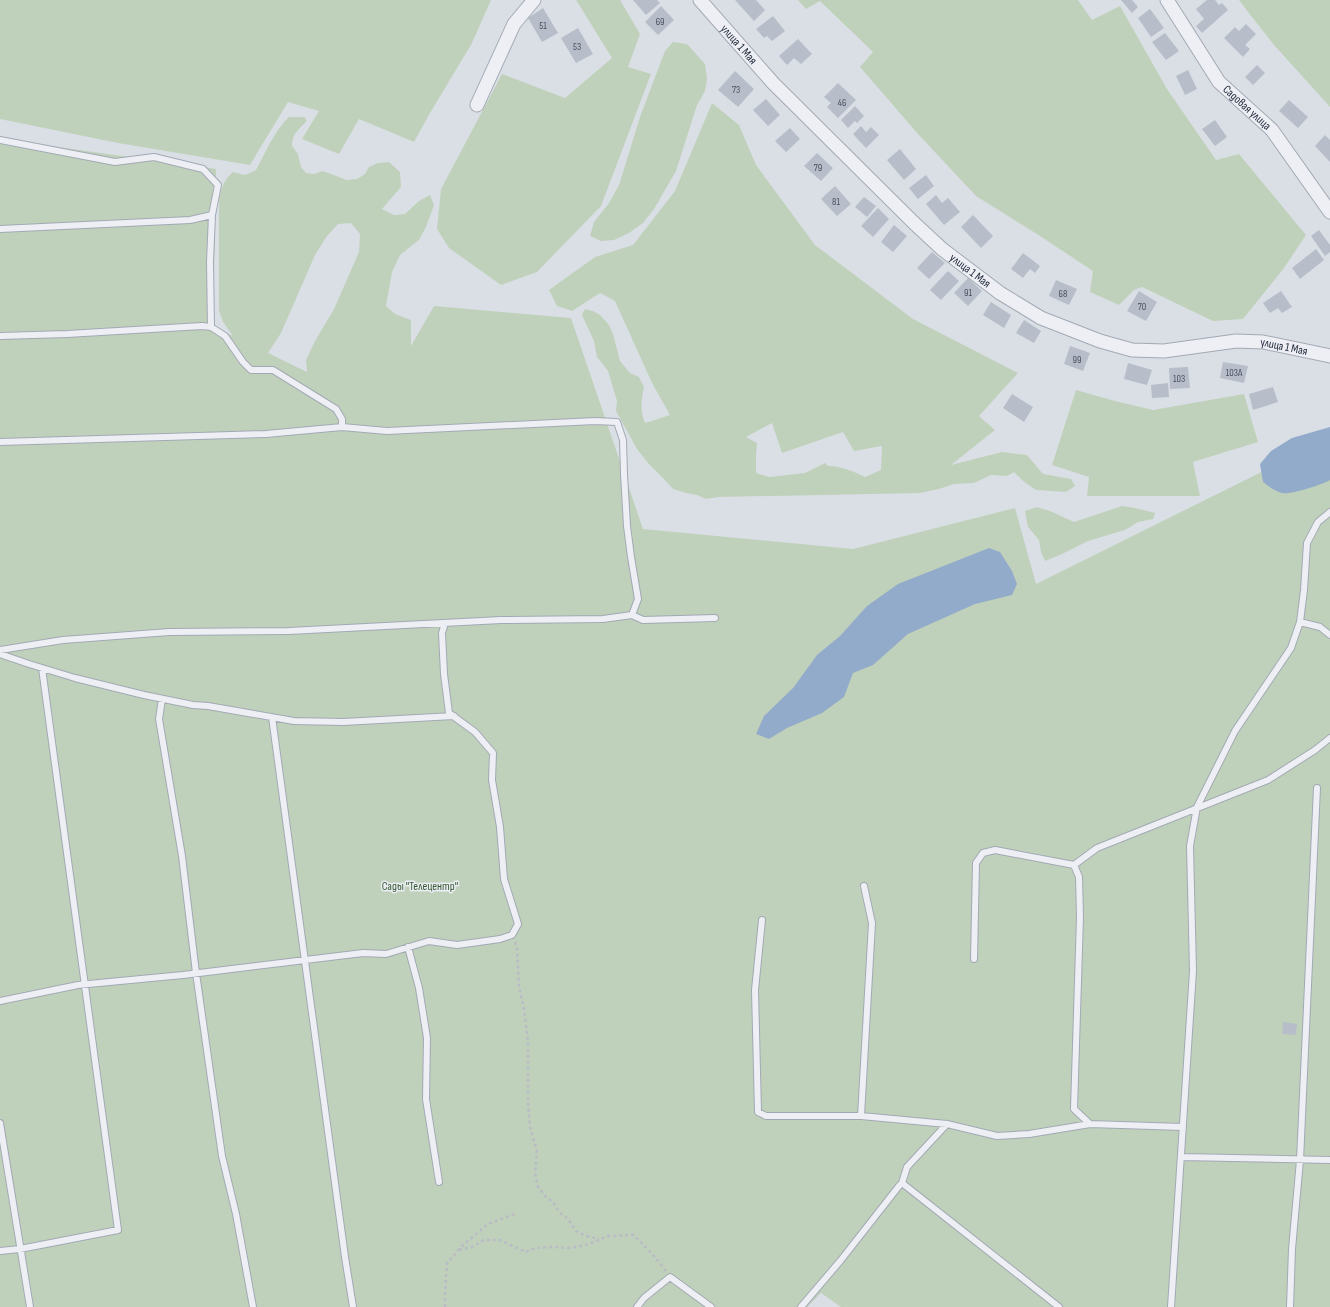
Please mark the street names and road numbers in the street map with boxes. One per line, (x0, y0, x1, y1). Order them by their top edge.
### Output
street label: улица 1 Мая (717, 22, 760, 68)
street label: Садовая улица (1220, 82, 1274, 134)
street label: улица 1 Мая (946, 250, 994, 292)
street label: улица 1 Мая (1260, 335, 1309, 359)

